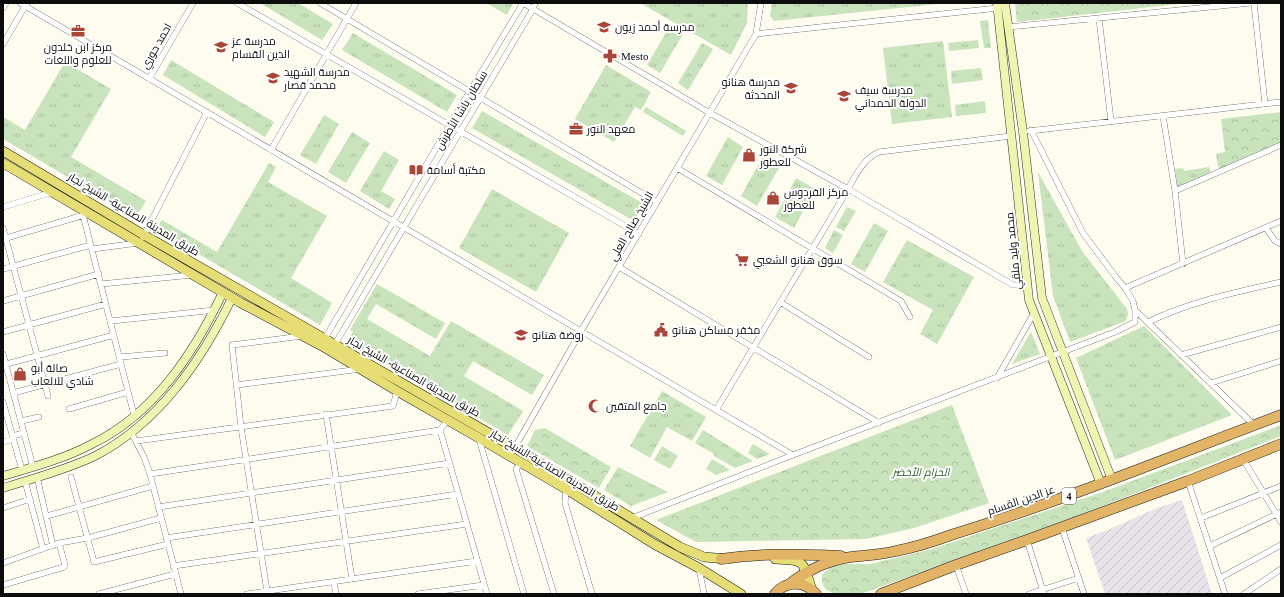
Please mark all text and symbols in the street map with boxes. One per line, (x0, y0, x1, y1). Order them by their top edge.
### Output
school or university icon: مدرسة أحمد زيون (596, 19, 612, 35)
place label: مدرسة أحمد زيون (615, 20, 695, 34)
street label: احمد حوري (138, 21, 176, 72)
office icon: مركز ابن خلدون للعلوم واللغات (70, 23, 86, 39)
place label: مدرسة عز الدين القسام (231, 35, 290, 62)
school or university icon: مدرسة عز الدين القسام (213, 39, 229, 55)
place label: مركز ابن خلدون للعلوم واللغات (44, 41, 112, 68)
pharmacy icon: Mesto (602, 48, 618, 64)
place label: Mesto (621, 50, 649, 62)
place label: مدرسة الشهيد محمد قصار (283, 66, 350, 92)
street label: سلطان باشا الأطرش (433, 68, 490, 152)
school or university icon: مدرسة الشهيد محمد قصار (265, 70, 281, 86)
place label: مدرسة هنانو المحدثة (721, 76, 780, 101)
school or university icon: مدرسة هنانو المحدثة (783, 80, 799, 96)
place label: مدرسة سيف الدولة الحمداني (855, 84, 927, 112)
school or university icon: مدرسة سيف الدولة الحمداني (836, 88, 852, 104)
office icon: معهد النور (568, 121, 584, 137)
place label: معهد النور (586, 123, 635, 136)
place label: شركة النور للعطور (759, 143, 807, 169)
shop icon: شركة النور للعطور (741, 147, 757, 163)
library icon: مكتبة أسامة (408, 162, 424, 178)
place label: مكتبة أسامة (427, 163, 486, 176)
street label: طريق المدينة الصناعية- الشيخ نجار (64, 169, 202, 260)
place label: مركز الفردوس للعطور (783, 186, 848, 212)
street label: الشيخ صالح العلي (606, 189, 658, 264)
shop icon: مركز الفردوس للعطور (765, 190, 781, 206)
street label: محمد وليد ملقي (1003, 211, 1026, 290)
supermarket icon: سوق هنانو الشعبي (734, 252, 750, 268)
place label: سوق هنانو الشعبي (753, 254, 843, 269)
public building icon: مخفر مساكن هنانو (653, 322, 669, 338)
place label: مخفر مساكن هنانو (672, 324, 760, 337)
school or university icon: روضة هنانو (513, 327, 529, 343)
place label: روضة هنانو (532, 329, 584, 342)
street label: طريق المدينة الصناعية- الشيخ نجار (344, 333, 482, 421)
place label: صالة أبو شادي للالعاب (31, 361, 94, 390)
shop icon: صالة أبو شادي للالعاب (12, 366, 28, 382)
mosque icon: جامع المتقين (587, 398, 603, 414)
place label: جامع المتقين (606, 400, 667, 414)
street label: طريق المدينة الصناعية-الشيخ نجار (487, 426, 622, 515)
park label: الحزام الأخضر (891, 466, 951, 480)
street label: عز الدين القسام (986, 483, 1057, 519)
road number: 4 (1062, 488, 1076, 504)

